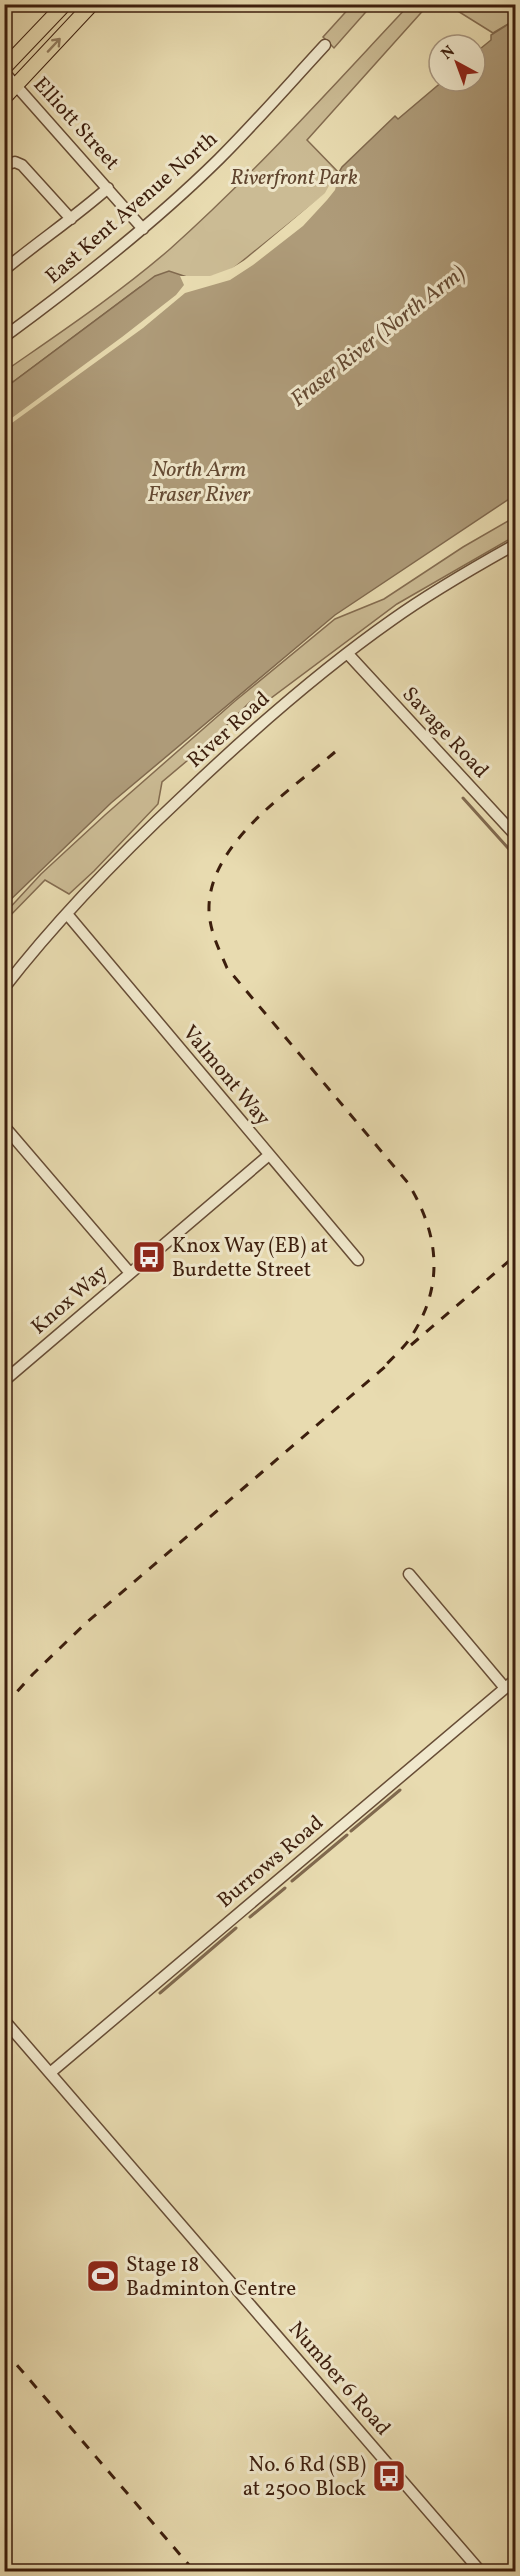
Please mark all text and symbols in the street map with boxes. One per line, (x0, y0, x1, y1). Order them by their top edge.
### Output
north arrow (427, 33, 487, 93)
one-way arrow (47, 38, 61, 53)
text: N (437, 41, 460, 65)
street label: Elliott Street (26, 71, 126, 177)
street label: East Kent Avenue North (40, 125, 224, 291)
park label: Riverfront Park (230, 164, 358, 193)
water label: Fraser River (North Arm) (285, 259, 473, 415)
water label: North Arm Fraser River (147, 455, 251, 511)
street label: Savage Road (395, 681, 495, 785)
street label: River Road (181, 685, 277, 775)
street label: Valmont Way (175, 1019, 277, 1133)
place label: Knox Way (EB) at Burdette Street (172, 1232, 328, 1285)
bus stop icon: Knox Way (EB) at Burdette Street (131, 1239, 167, 1275)
street label: Knox Way (25, 1258, 115, 1342)
street label: Burrows Road (212, 1809, 330, 1915)
place label: Stage 18 Badminton Centre (126, 2251, 296, 2304)
sports icon: Stage 18 Badminton Centre (85, 2258, 121, 2294)
street label: Number 6 Road (281, 2316, 397, 2442)
place label: No. 6 Rd (SB) at 2500 Block (243, 2451, 367, 2504)
bus stop icon: No. 6 Rd (SB) at 2500 Block (371, 2458, 407, 2494)

